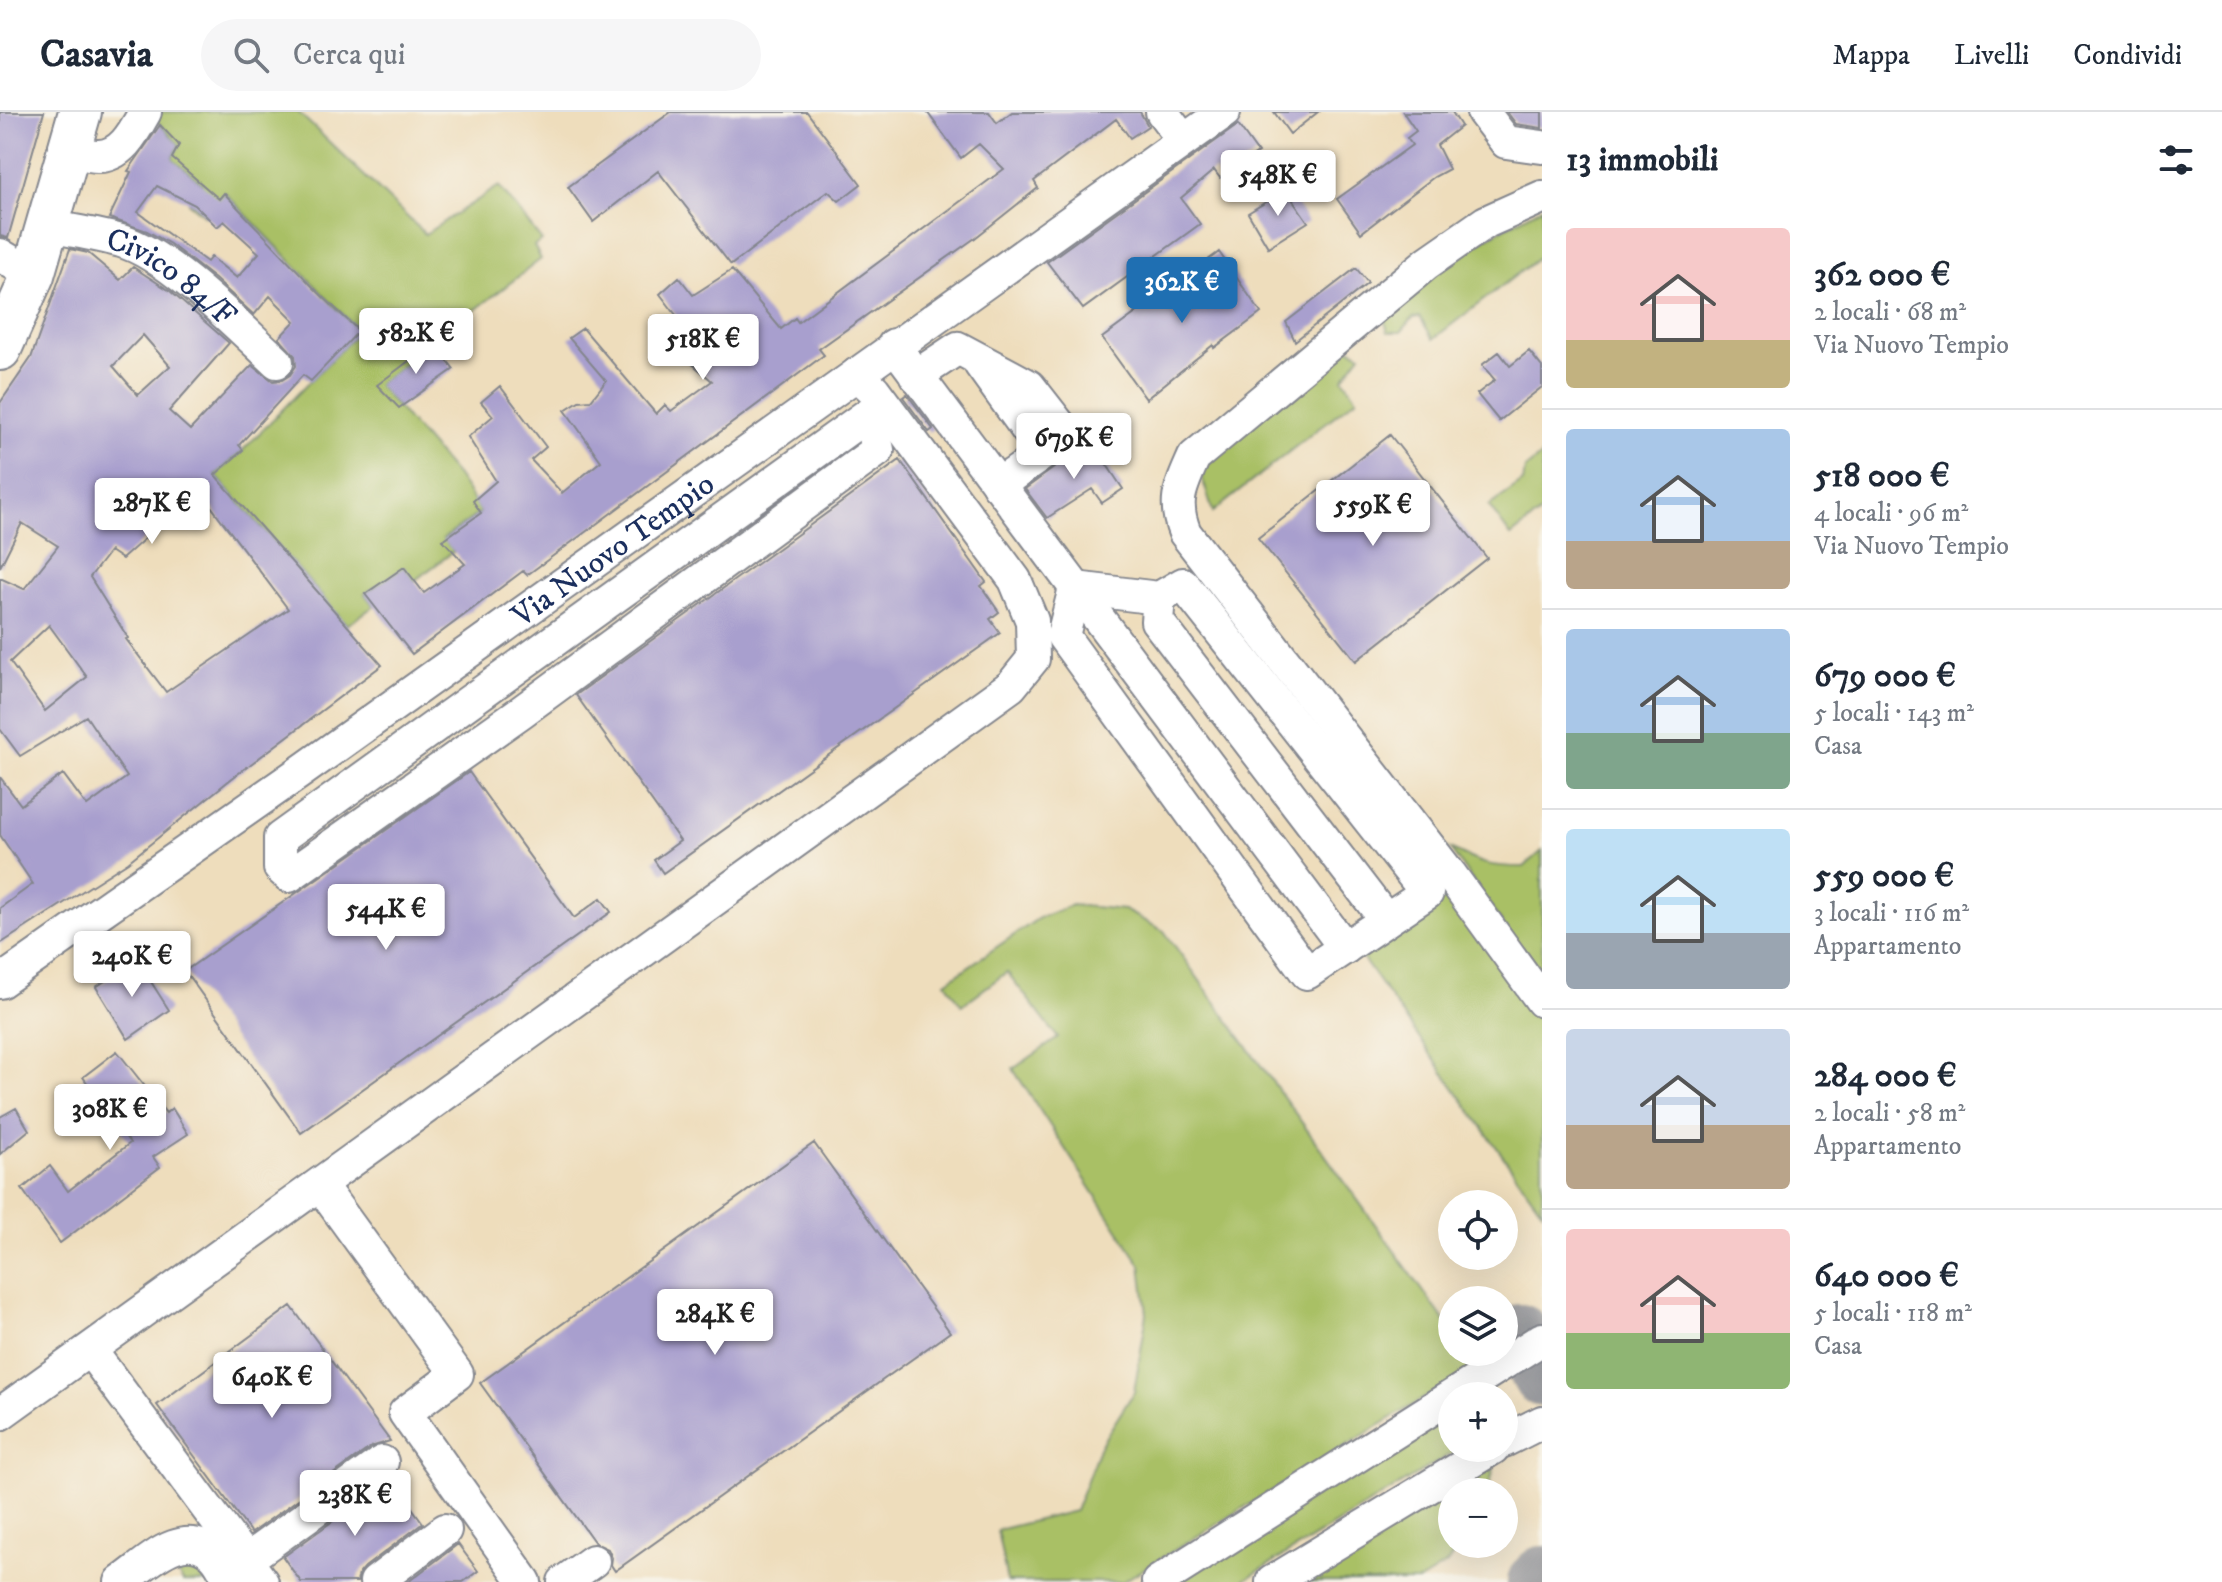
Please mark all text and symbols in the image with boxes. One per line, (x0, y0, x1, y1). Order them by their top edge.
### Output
search box (201, 19, 761, 91)
text: Casavia (40, 31, 153, 79)
icon: search (229, 33, 273, 77)
text: Cerca qui (293, 37, 405, 74)
text: Mappa (1833, 38, 1910, 73)
text: Livelli (1954, 38, 2029, 73)
text: Condividi (2073, 38, 2182, 73)
icon: filters (2154, 138, 2198, 182)
text: 13 immobili (1566, 139, 1718, 181)
pin: 548K € (1213, 150, 1343, 218)
text: 548K € (1239, 159, 1317, 192)
street label: Civico 84/F (102, 220, 244, 336)
text: 362 000 € (1814, 254, 1950, 296)
pin: 362K € (1117, 257, 1247, 325)
icon: home (1630, 260, 1726, 356)
text: 362K € (1144, 266, 1220, 299)
text: 2 locali · 68 m² (1814, 296, 1966, 329)
pin: 582K € (351, 308, 481, 376)
pin: 518K € (638, 314, 768, 382)
text: 582K € (377, 317, 455, 350)
text: 518K € (666, 323, 740, 356)
text: Via Nuovo Tempio (1814, 329, 2009, 362)
pin: 679K € (1009, 413, 1139, 481)
text: 679K € (1034, 422, 1114, 455)
text: 518 000 € (1814, 455, 1950, 497)
icon: home (1630, 461, 1726, 557)
street label: Via Nuovo Tempio (504, 465, 723, 637)
pin: 287K € (87, 478, 217, 546)
pin: 559K € (1308, 480, 1438, 548)
text: 287K € (113, 487, 191, 520)
text: 559K € (1334, 489, 1412, 522)
text: 4 locali · 96 m² (1814, 497, 1968, 530)
text: Via Nuovo Tempio (1814, 530, 2009, 563)
text: 679 000 € (1814, 655, 1956, 697)
icon: home (1630, 661, 1726, 757)
text: 5 locali · 143 m² (1814, 697, 1974, 730)
text: Casa (1814, 730, 1862, 763)
text: 559 000 € (1814, 855, 1954, 897)
icon: home (1630, 861, 1726, 957)
pin: 544K € (321, 884, 451, 952)
text: 544K € (346, 893, 426, 926)
text: 3 locali · 116 m² (1814, 897, 1969, 930)
text: Appartamento (1814, 930, 1961, 963)
pin: 240K € (67, 931, 197, 999)
text: 240K € (92, 940, 172, 973)
text: 284 000 € (1814, 1055, 1957, 1097)
icon: home (1630, 1061, 1726, 1157)
pin: 308K € (45, 1084, 175, 1152)
text: 308K € (72, 1093, 148, 1126)
text: 2 locali · 58 m² (1814, 1097, 1965, 1130)
text: Appartamento (1814, 1130, 1961, 1163)
map controls (1438, 1190, 1518, 1558)
button: locate (1438, 1190, 1518, 1270)
text: 640 000 € (1814, 1255, 1959, 1297)
icon: home (1630, 1261, 1726, 1357)
button: layers (1438, 1286, 1518, 1366)
pin: 284K € (650, 1289, 780, 1357)
text: 5 locali · 118 m² (1814, 1297, 1972, 1330)
text: 284K € (675, 1298, 755, 1331)
text: Casa (1814, 1330, 1862, 1363)
pin: 640K € (207, 1352, 337, 1420)
text: 640K € (231, 1361, 313, 1394)
button: + (1438, 1382, 1518, 1462)
pin: 238K € (290, 1470, 420, 1538)
button: − (1438, 1478, 1518, 1558)
text: 238K € (318, 1479, 392, 1512)

